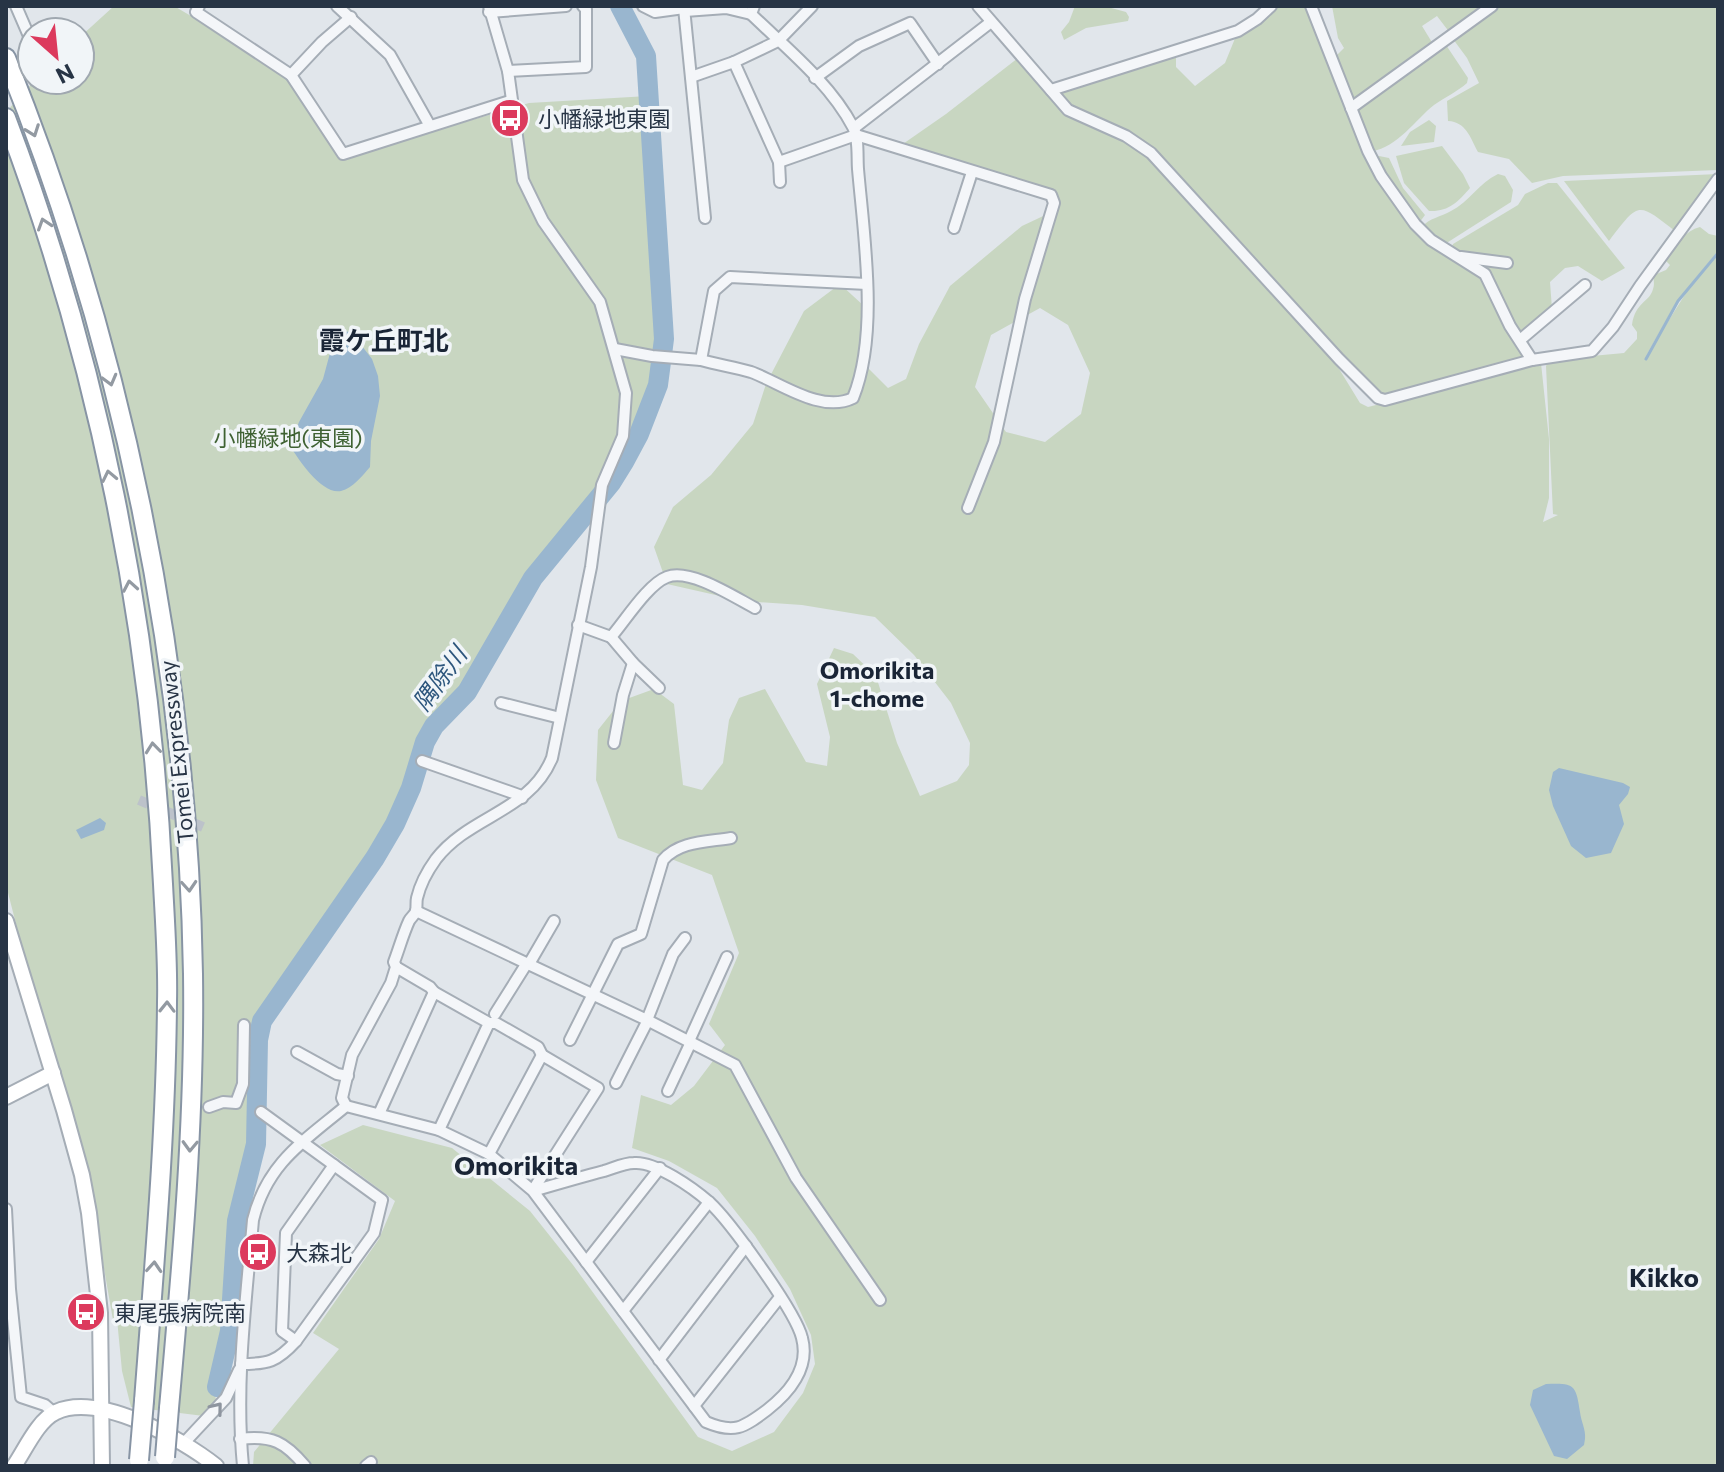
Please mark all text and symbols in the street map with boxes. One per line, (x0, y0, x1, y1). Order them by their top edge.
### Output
north arrow (16, 16, 96, 96)
text: N (52, 58, 79, 90)
bus stop icon: 小幡緑地東園 (489, 97, 531, 139)
place label: 小幡緑地東園 (538, 105, 670, 132)
one-way arrow (23, 123, 40, 137)
one-way arrow (37, 218, 53, 232)
district label: 霞ケ丘町北 (319, 324, 449, 355)
one-way arrow (101, 372, 118, 386)
park label: 小幡緑地(東園) (214, 424, 362, 451)
one-way arrow (101, 470, 118, 483)
one-way arrow (123, 579, 140, 592)
water label: 隅除川 (406, 638, 474, 716)
district label: Omorikita 1-chome (820, 655, 934, 712)
street label: Tomei Expressway (153, 659, 199, 845)
one-way arrow (144, 741, 161, 754)
one-way arrow (180, 880, 197, 893)
one-way arrow (158, 1000, 176, 1013)
one-way arrow (182, 1140, 199, 1153)
district label: Omorikita (454, 1149, 578, 1180)
bus stop icon: 大森北 (237, 1231, 279, 1273)
place label: 大森北 (286, 1239, 352, 1266)
one-way arrow (145, 1260, 162, 1273)
district label: Kikko (1629, 1261, 1699, 1292)
bus stop icon: 東尾張病院南 (65, 1291, 107, 1333)
place label: 東尾張病院南 (114, 1299, 246, 1326)
one-way arrow (207, 1403, 222, 1417)

